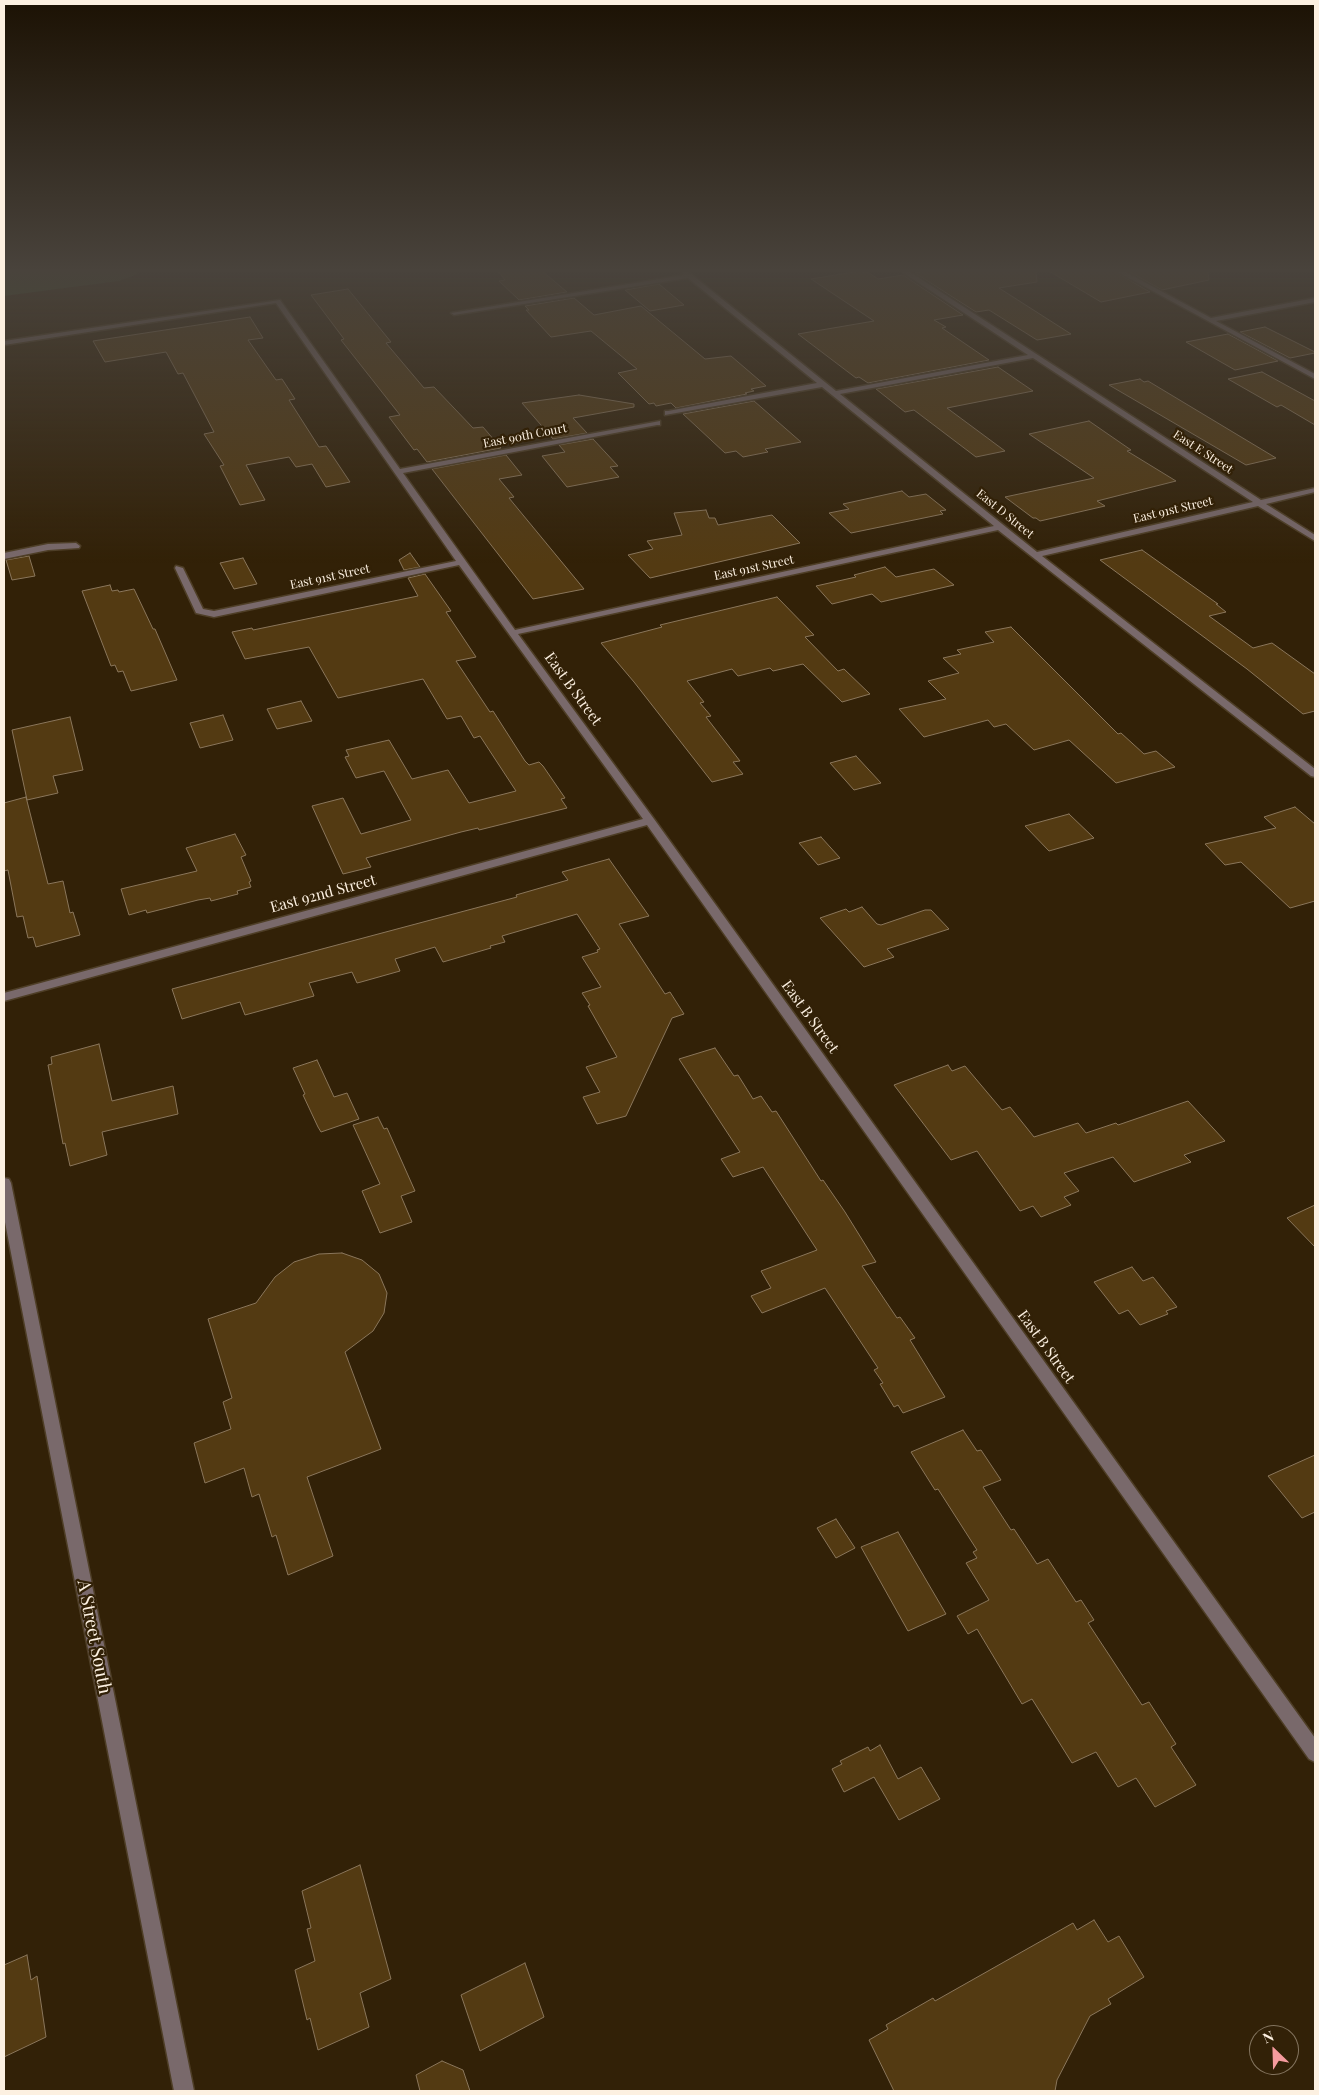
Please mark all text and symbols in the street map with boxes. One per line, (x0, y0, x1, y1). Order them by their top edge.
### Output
street label: East 90th Court (482, 421, 568, 451)
street label: East E Street (1170, 427, 1236, 477)
street label: East D Street (973, 486, 1037, 542)
street label: East 91st Street (1132, 494, 1214, 526)
street label: East 91st Street (713, 553, 795, 583)
street label: East 91st Street (289, 562, 371, 592)
street label: East B Street (541, 649, 605, 729)
street label: East 92nd Street (268, 871, 378, 917)
street label: East B Street (778, 977, 842, 1057)
street label: East B Street (1014, 1307, 1078, 1387)
street label: A Street South (72, 1578, 116, 1696)
north arrow (1249, 2025, 1299, 2075)
text: N (1260, 2026, 1277, 2047)

